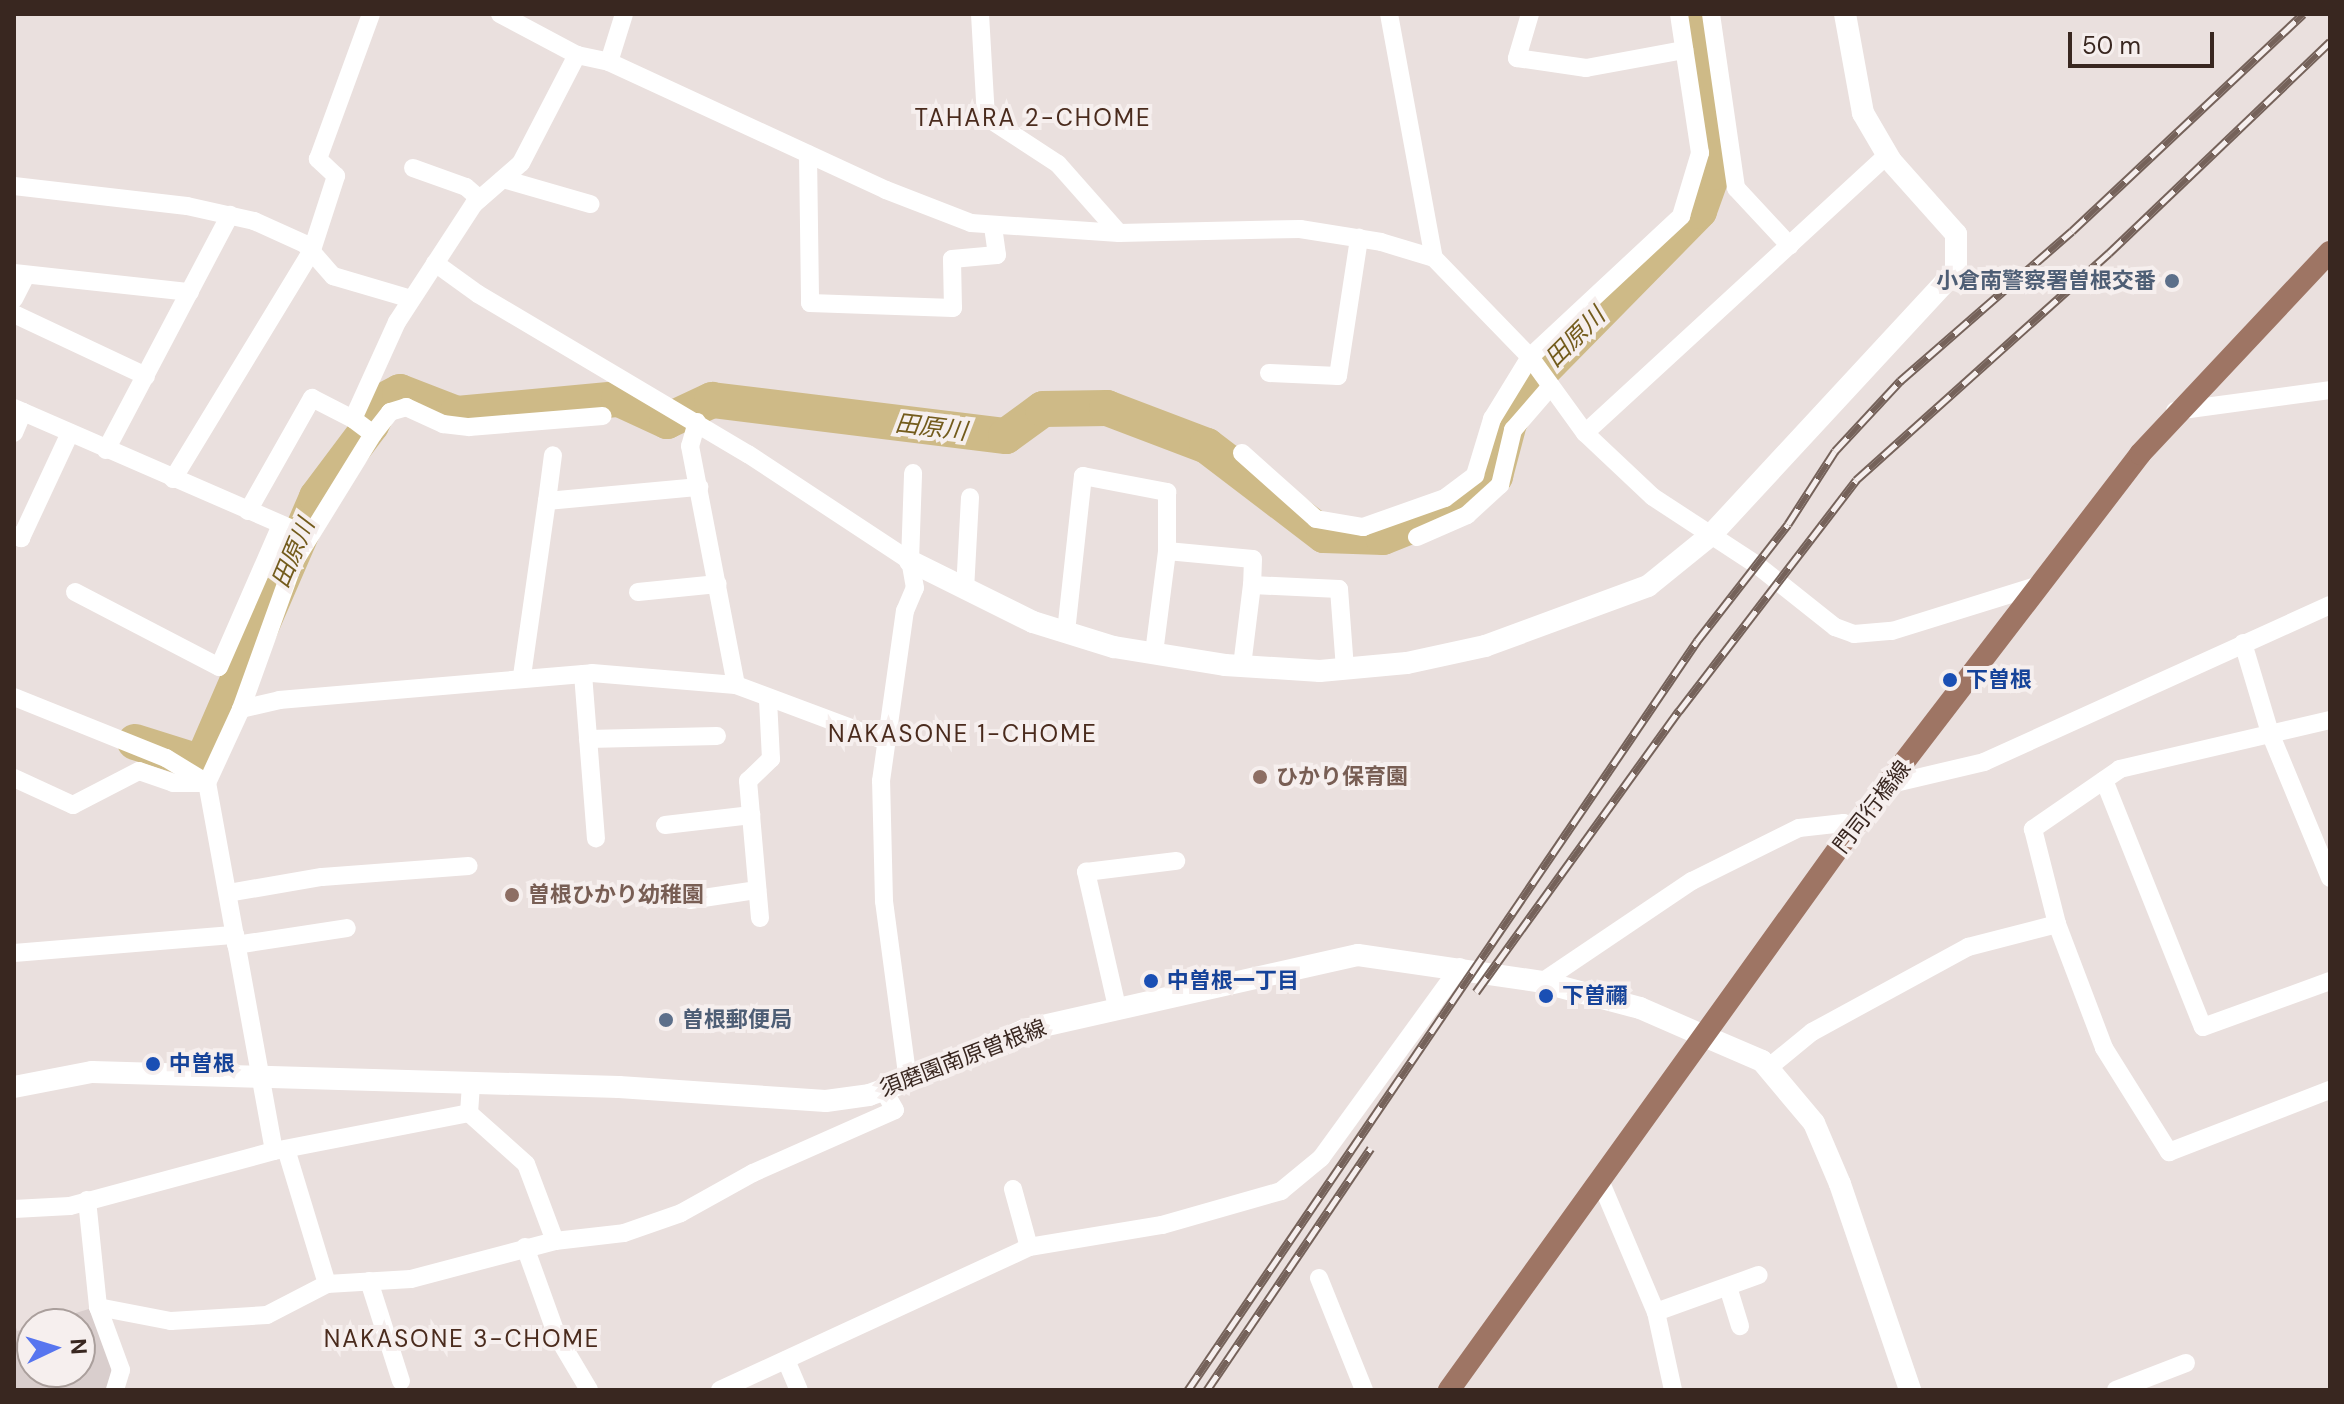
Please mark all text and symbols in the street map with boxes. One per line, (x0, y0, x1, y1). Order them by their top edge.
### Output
scale bar (2072, 16, 2218, 66)
text: 50 m (2082, 30, 2141, 61)
district label: TAHARA 2-CHOME (914, 104, 1152, 132)
place label: 小倉南警察署曽根交番 (1936, 268, 2156, 294)
marker: 小倉南警察署曽根交番 (2163, 272, 2181, 290)
water label: 田原川 (1539, 301, 1611, 373)
water label: 田原川 (894, 408, 968, 446)
water label: 田原川 (266, 514, 320, 592)
place label: 下曽根 (1966, 667, 2032, 693)
marker: 下曽根 (1941, 671, 1959, 689)
district label: NAKASONE 1-CHOME (828, 720, 1098, 748)
street label: 門司行橋線 (1828, 756, 1916, 858)
place label: ひかり保育園 (1276, 764, 1408, 790)
marker: ひかり保育園 (1251, 768, 1269, 786)
place label: 曽根ひかり幼稚園 (528, 882, 704, 908)
marker: 曽根ひかり幼稚園 (503, 886, 521, 904)
place label: 中曽根一丁目 (1167, 968, 1299, 994)
marker: 中曽根一丁目 (1142, 972, 1160, 990)
place label: 下曽禰 (1562, 983, 1628, 1009)
marker: 下曽禰 (1537, 987, 1555, 1005)
place label: 曽根郵便局 (682, 1007, 792, 1033)
marker: 曽根郵便局 (657, 1011, 675, 1029)
street label: 須磨園南原曽根線 (876, 1014, 1050, 1102)
place label: 中曽根 (169, 1051, 235, 1077)
marker: 中曽根 (144, 1055, 162, 1073)
north arrow (16, 1308, 96, 1388)
district label: NAKASONE 3-CHOME (324, 1325, 600, 1353)
text: N (63, 1337, 93, 1355)

